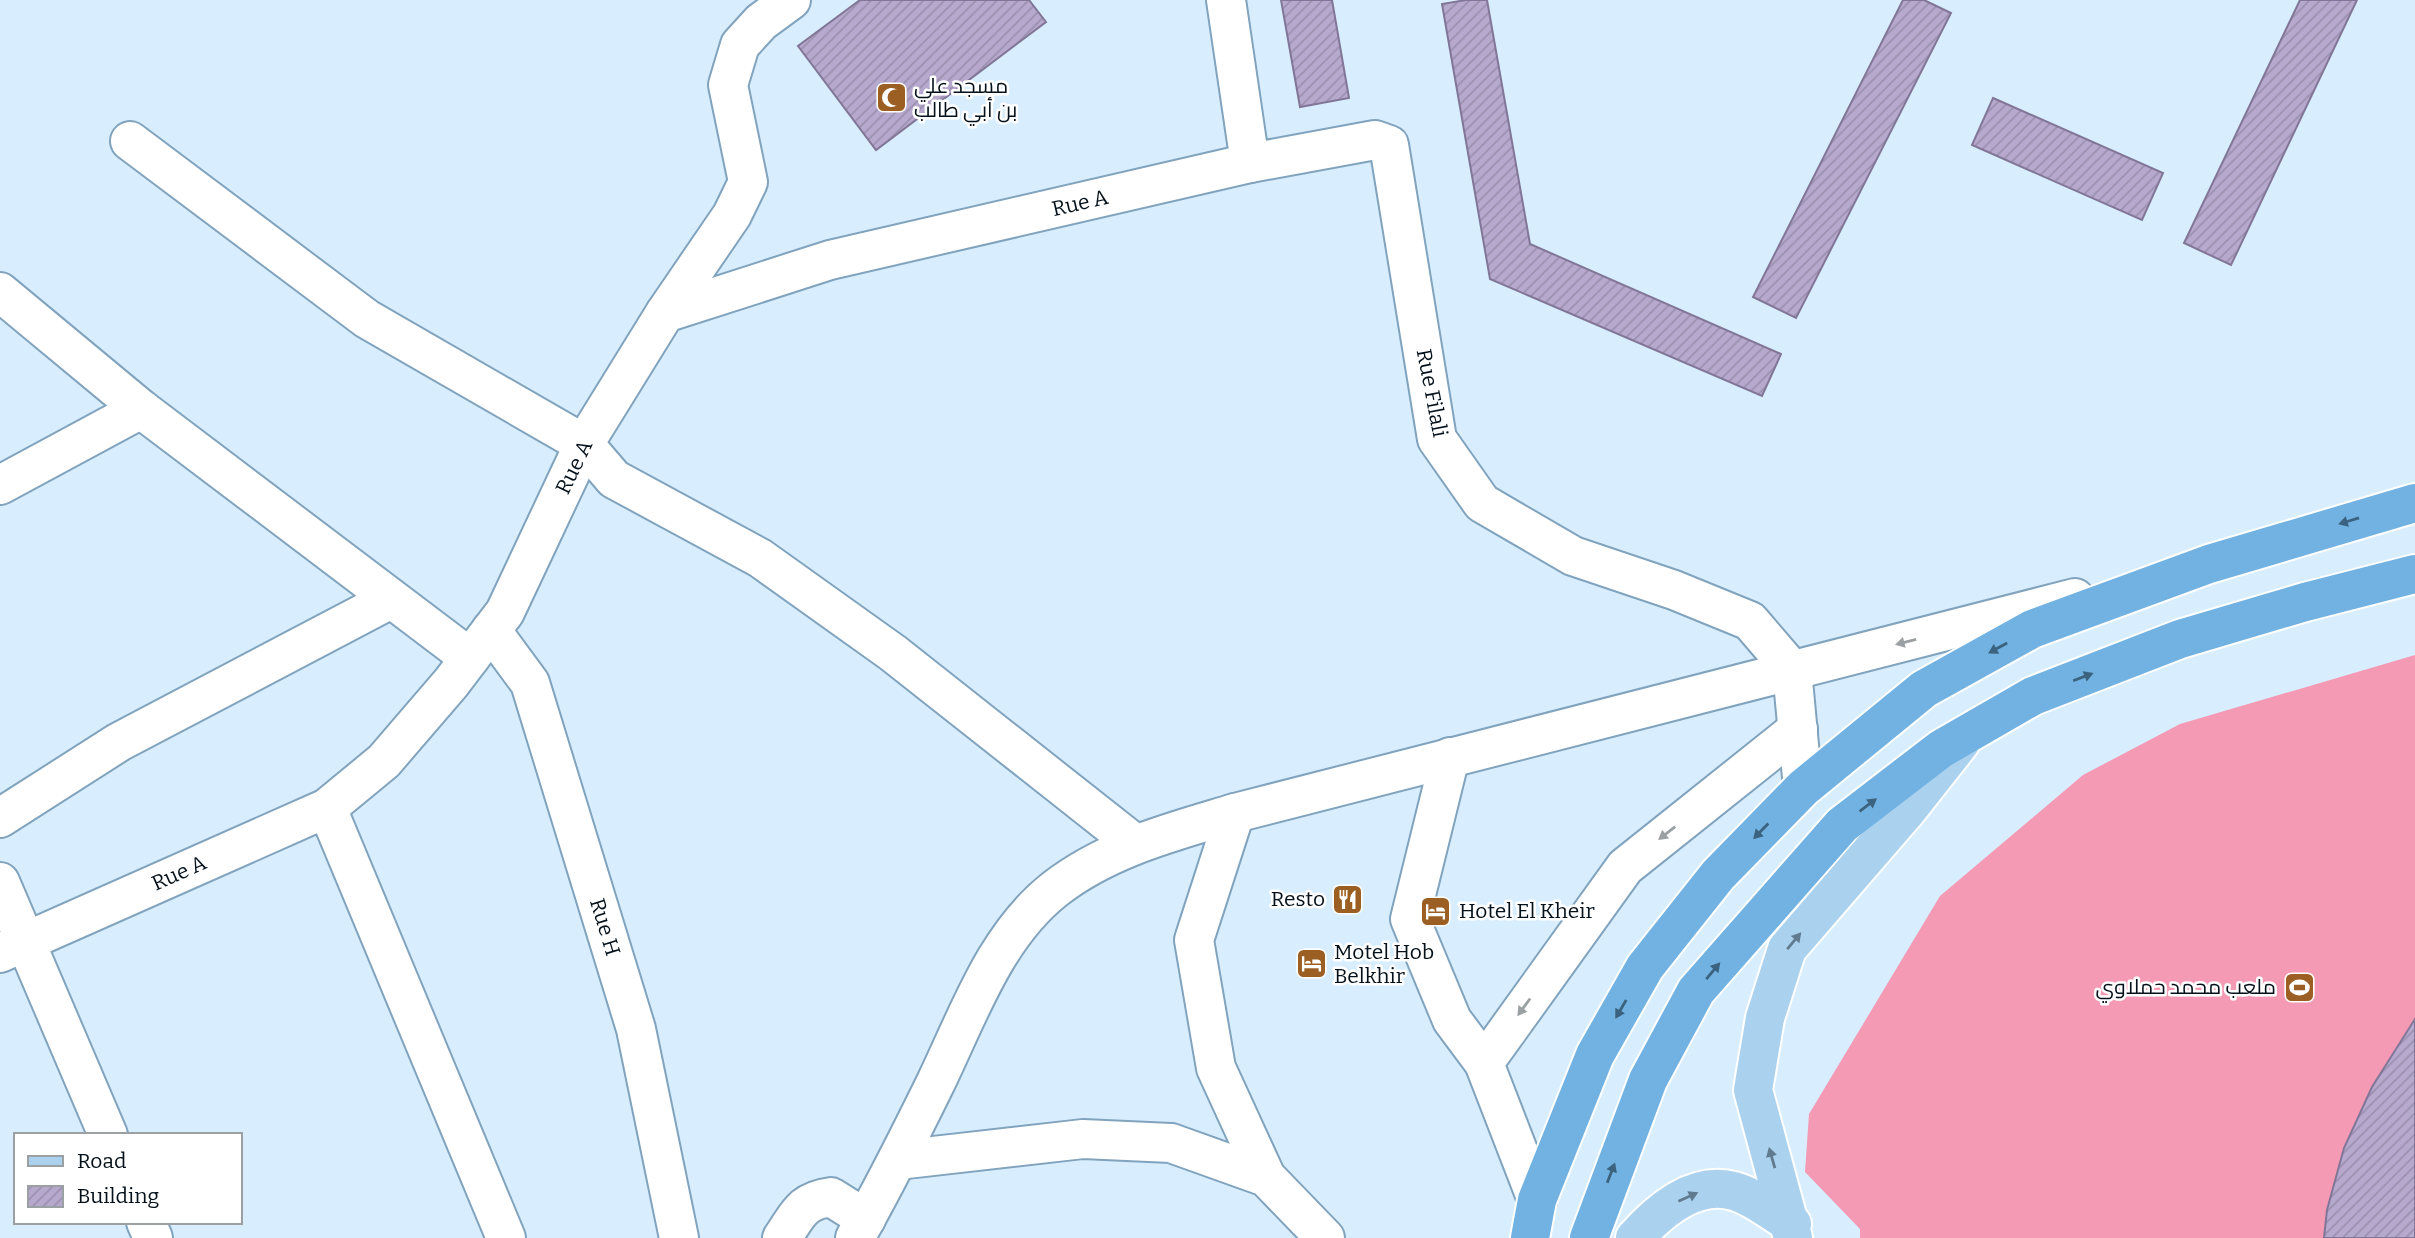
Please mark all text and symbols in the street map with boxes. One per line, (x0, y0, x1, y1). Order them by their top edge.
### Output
place label: مسجد علي بن أبي طالب (914, 73, 1017, 126)
mosque icon: مسجد علي بن أبي طالب (874, 81, 908, 115)
street label: Rue A (1049, 184, 1111, 222)
street label: Rue Filali (1411, 347, 1453, 439)
street label: Rue A (550, 436, 598, 498)
one-way arrow (2339, 517, 2360, 527)
one-way arrow (1895, 637, 1917, 648)
one-way arrow (1988, 642, 2007, 654)
one-way arrow (2072, 671, 2093, 682)
one-way arrow (1858, 798, 1876, 813)
one-way arrow (1753, 822, 1769, 839)
one-way arrow (1659, 825, 1677, 840)
street label: Rue A (148, 849, 210, 896)
restaurant icon: Resto (1331, 882, 1365, 916)
place label: Resto (1271, 886, 1325, 912)
hotel icon: Hotel El Kheir (1419, 894, 1453, 928)
street label: Rue H (584, 895, 626, 959)
place label: Hotel El Kheir (1459, 898, 1595, 924)
one-way arrow (1786, 932, 1801, 949)
place label: Motel Hob Belkhir (1334, 939, 1434, 989)
hotel icon: Motel Hob Belkhir (1294, 947, 1328, 981)
one-way arrow (1705, 962, 1720, 980)
sports icon: ملعب محمد حملاوي (2282, 970, 2316, 1004)
place label: ملعب محمد حملاوي (2095, 974, 2276, 1003)
one-way arrow (1517, 998, 1531, 1016)
one-way arrow (1615, 1000, 1627, 1019)
legend (14, 1133, 242, 1224)
one-way arrow (1766, 1147, 1777, 1169)
text: Road (77, 1148, 126, 1174)
one-way arrow (1606, 1163, 1617, 1184)
text: Building (77, 1183, 160, 1209)
one-way arrow (1678, 1191, 1698, 1203)

